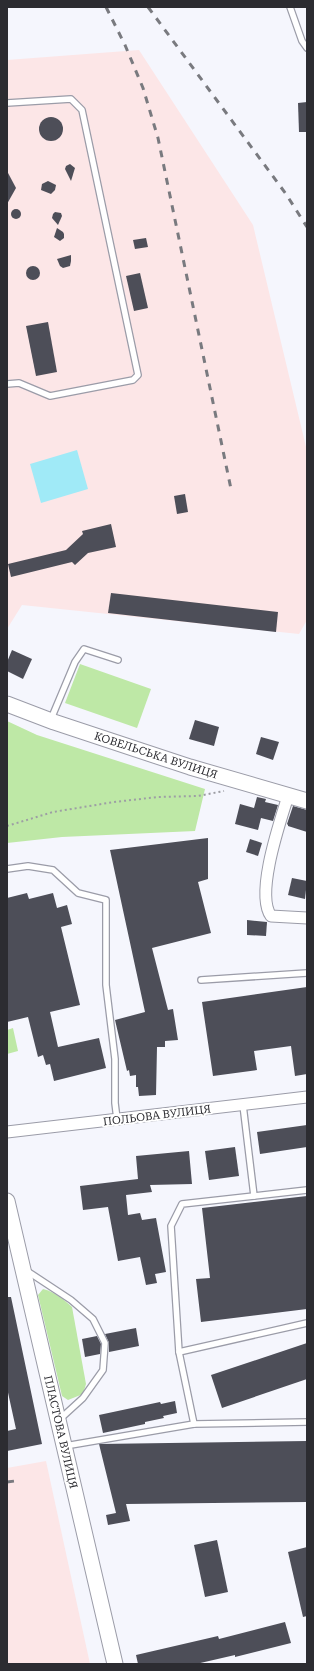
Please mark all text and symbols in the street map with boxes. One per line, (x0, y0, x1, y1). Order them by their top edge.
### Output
street label: КОВЕЛЬСЬКА ВУЛИЦЯ (93, 729, 219, 782)
street label: ПОЛЬОВА ВУЛИЦЯ (102, 1102, 212, 1129)
street label: ПЛАСТОВА ВУЛИЦЯ (41, 1374, 80, 1490)

